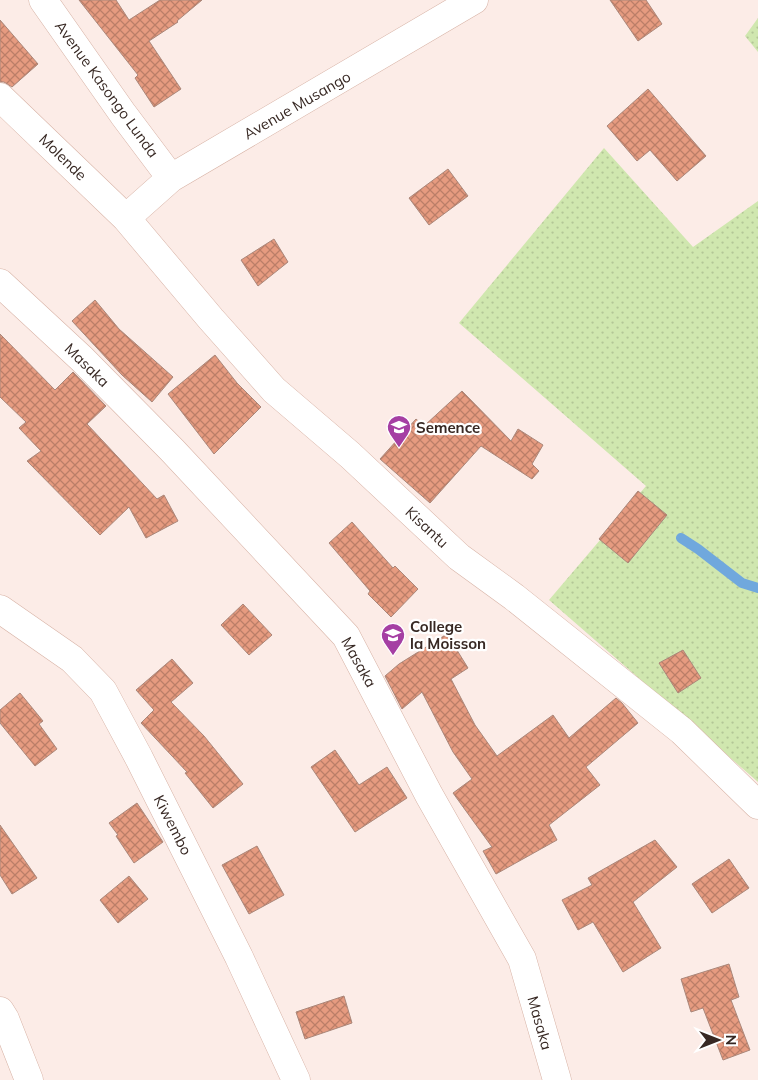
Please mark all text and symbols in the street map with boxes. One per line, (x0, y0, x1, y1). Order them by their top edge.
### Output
street label: Avenue Kasongo Lunda (51, 17, 163, 161)
street label: Avenue Musango (240, 67, 354, 143)
street label: Molende (35, 130, 91, 184)
street label: Masaka (61, 339, 113, 391)
school or university icon: Semence (386, 414, 412, 448)
place label: Semence (416, 418, 480, 437)
street label: Kisantu (401, 502, 453, 552)
place label: College la Moisson (410, 617, 486, 653)
school or university icon: College la Moisson (380, 622, 406, 656)
street label: Masaka (337, 633, 381, 691)
street label: Kiwembo (150, 792, 196, 858)
street label: Masaka (523, 994, 557, 1052)
north arrow (693, 1015, 743, 1065)
text: N (722, 1035, 740, 1045)

